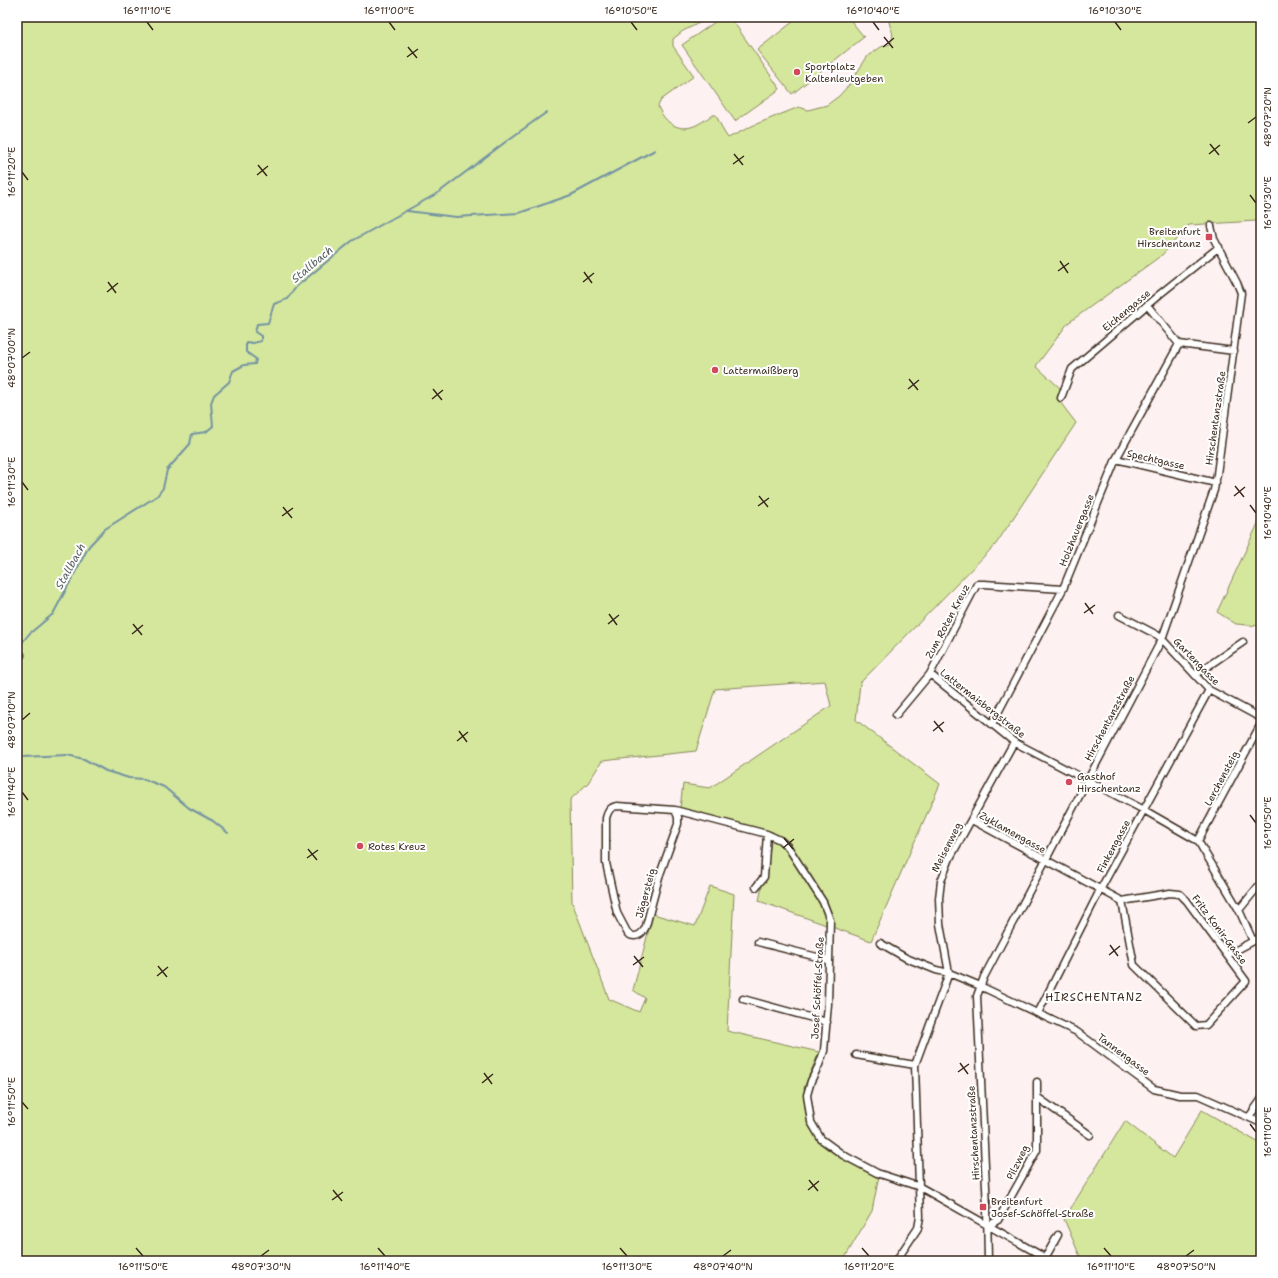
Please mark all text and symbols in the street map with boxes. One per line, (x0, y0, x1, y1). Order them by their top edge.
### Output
text: 16°11'10"E (123, 4, 171, 17)
text: 16°11'00"E (364, 4, 414, 17)
text: 16°10'50"E (605, 4, 657, 17)
text: 16°10'40"E (846, 4, 900, 17)
text: 16°10'30"E (1088, 4, 1142, 17)
place label: Sportplatz Kaltenleutgeben (805, 60, 884, 85)
marker: Sportplatz Kaltenleutgeben (792, 67, 802, 77)
text: 48°07'20"N (1261, 87, 1274, 147)
text: 16°11'20"E (5, 147, 18, 197)
text: 16°10'30"E (1261, 176, 1274, 230)
place label: Breitenfurt Hirschentanz (1137, 225, 1201, 250)
marker: Breitenfurt Hirschentanz (1204, 232, 1214, 242)
water label: Stallbach (288, 242, 336, 286)
street label: Eichengasse (1100, 286, 1153, 334)
text: 48°07'00"N (5, 328, 18, 388)
place label: Lattermaißberg (723, 364, 798, 377)
marker: Lattermaißberg (710, 365, 720, 375)
street label: Hirschentanzstraße (1202, 370, 1229, 466)
street label: Spechtgasse (1126, 447, 1186, 473)
text: 16°11'30"E (5, 457, 18, 507)
text: 16°10'40"E (1261, 486, 1274, 540)
street label: Holzhauergasse (1056, 492, 1097, 568)
water label: Stallbach (52, 541, 89, 592)
street label: Zum Roten Kreuz (922, 582, 973, 661)
street label: Gartengasse (1171, 635, 1223, 688)
street label: Lattermaisbergstraße (937, 666, 1028, 741)
street label: Hirschentanzstraße (1081, 673, 1138, 763)
text: 48°07'10"N (5, 691, 18, 749)
street label: Lerchensteig (1201, 748, 1241, 808)
text: 16°11'40"E (5, 767, 18, 817)
place label: Gasthof Hirschentanz (1077, 770, 1141, 795)
marker: Gasthof Hirschentanz (1064, 777, 1074, 787)
text: 16°10'50"E (1261, 797, 1274, 849)
street label: Zyklamengasse (977, 809, 1049, 856)
street label: Finkengasse (1094, 817, 1133, 875)
street label: Meisenweg (928, 820, 965, 874)
place label: Rotes Kreuz (368, 840, 426, 853)
marker: Rotes Kreuz (355, 841, 365, 851)
street label: Jägersteig (633, 867, 658, 919)
street label: Fritz Konir-Gasse (1189, 892, 1250, 967)
street label: Josef Schöffel-Straße (808, 936, 827, 1040)
district label: HIRSCHENTANZ (1045, 990, 1143, 1005)
street label: Tannengasse (1095, 1030, 1153, 1079)
text: 16°11'50"E (5, 1077, 18, 1127)
street label: Hirschentanzstraße (964, 1085, 982, 1181)
text: 16°11'00"E (1261, 1107, 1274, 1157)
street label: Pilzweg (1003, 1143, 1032, 1182)
place label: Breitenfurt Josef-Schöffel-Straße (991, 1195, 1094, 1220)
marker: Breitenfurt Josef-Schöffel-Straße (978, 1202, 988, 1212)
text: 16°11'50"E (118, 1260, 168, 1273)
text: 48°07'30"N (231, 1260, 291, 1273)
text: 16°11'40"E (360, 1260, 410, 1273)
text: 16°11'30"E (602, 1260, 652, 1273)
text: 48°07'40"N (693, 1260, 753, 1273)
text: 16°11'20"E (844, 1260, 894, 1273)
text: 16°11'10"E (1087, 1260, 1135, 1273)
text: 48°07'50"N (1156, 1260, 1216, 1273)

